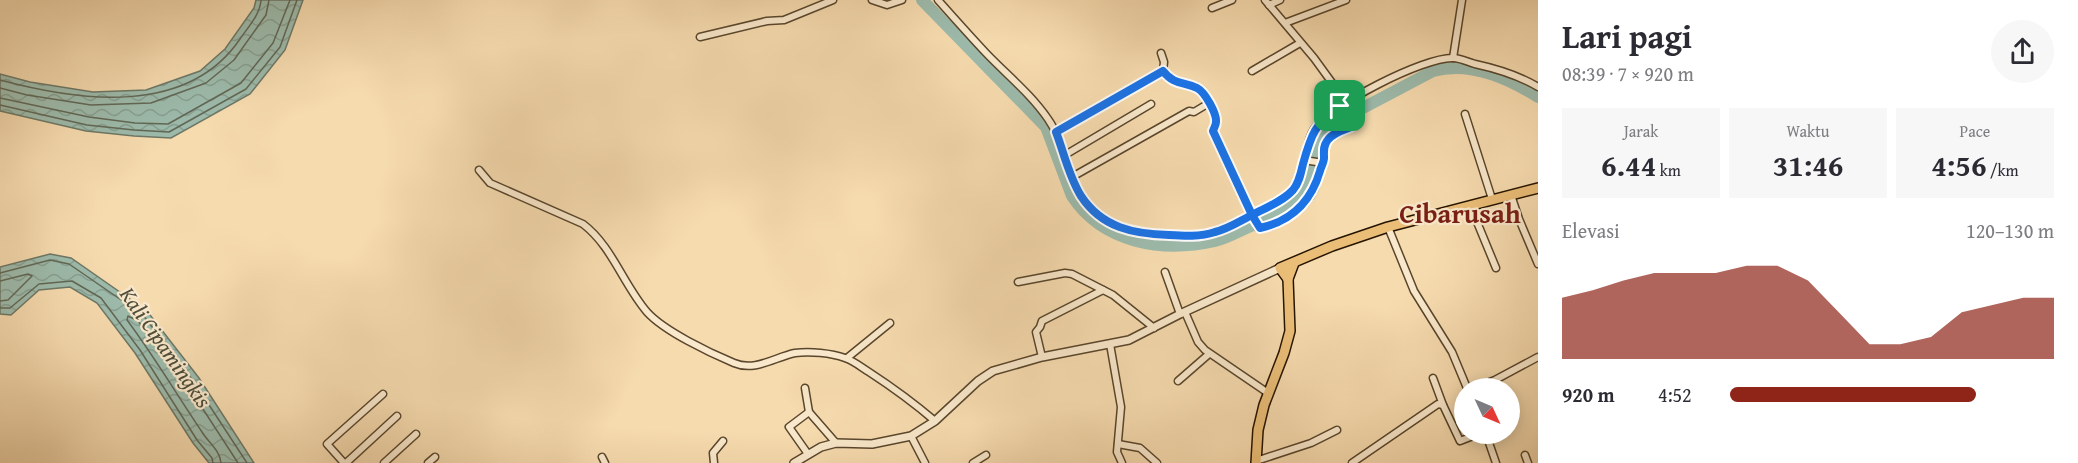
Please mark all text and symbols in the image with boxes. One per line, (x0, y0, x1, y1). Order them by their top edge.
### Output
text: Lari pagi (1562, 12, 1692, 60)
button: share (1991, 20, 2054, 83)
text: 08:39 · 7 × 920 m (1562, 59, 1694, 88)
pin (1314, 80, 1365, 131)
icon: arrive (1323, 89, 1356, 122)
text: Jarak (1624, 119, 1658, 143)
text: Waktu (1787, 119, 1829, 143)
text: Pace (1960, 119, 1990, 143)
text: 6.44 (1601, 143, 1656, 187)
text: 31:46 (1773, 143, 1843, 187)
text: 4:56 (1931, 143, 1986, 187)
text: km (1656, 158, 1681, 182)
text: /km (1986, 158, 2019, 182)
district label: Cibarusah (1399, 193, 1521, 233)
text: Elevasi (1562, 216, 1620, 245)
text: 120–130 m (1966, 216, 2054, 245)
water label: Kali Cipamingkis (112, 279, 220, 414)
north arrow (1454, 378, 1520, 444)
map controls (1454, 378, 1520, 444)
text: 920 m (1562, 380, 1615, 409)
text: 4:52 (1658, 380, 1692, 409)

